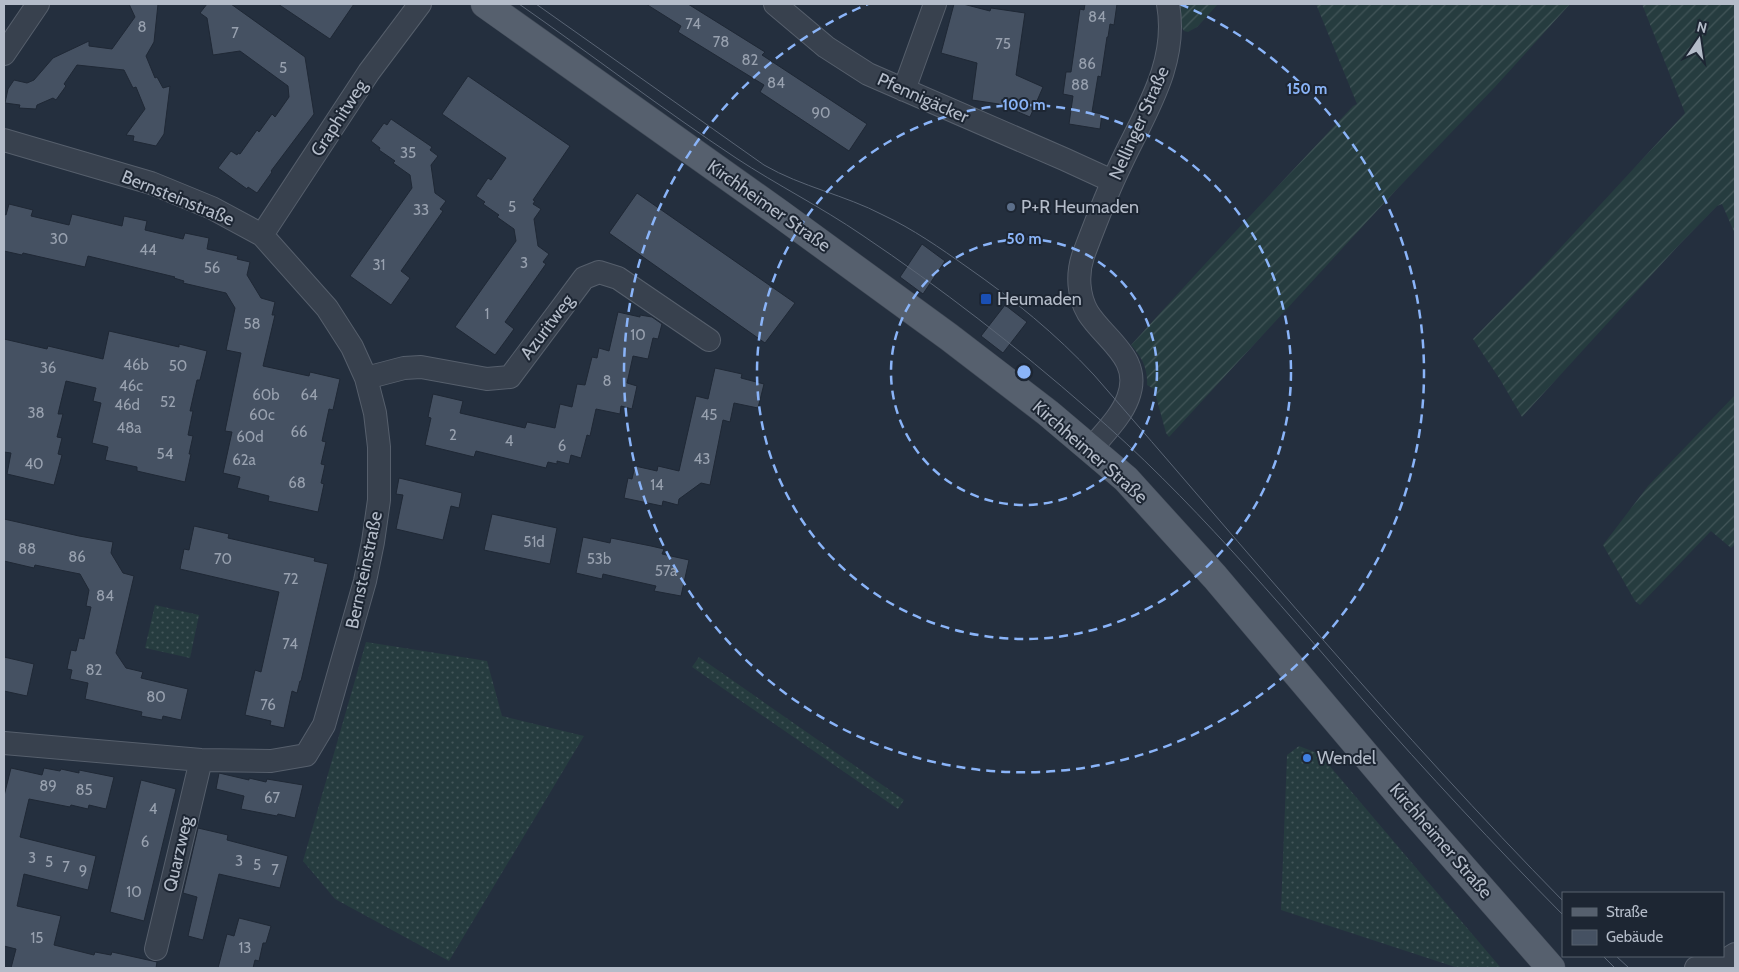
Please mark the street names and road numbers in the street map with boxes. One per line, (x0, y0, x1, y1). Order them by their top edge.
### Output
street label: Nellinger Straße (1104, 63, 1174, 183)
street label: Pfennigäcker (874, 68, 972, 128)
street label: Graphitweg (306, 75, 372, 160)
street label: Kirchheimer Straße (703, 155, 835, 257)
street label: Bernsteinstraße (118, 165, 238, 231)
street label: Azuritweg (515, 289, 579, 364)
street label: Kirchheimer Straße (1028, 396, 1152, 508)
street label: Bernsteinstraße (341, 509, 387, 631)
street label: Kirchheimer Straße (1385, 779, 1497, 903)
street label: Quarzweg (159, 813, 198, 894)

